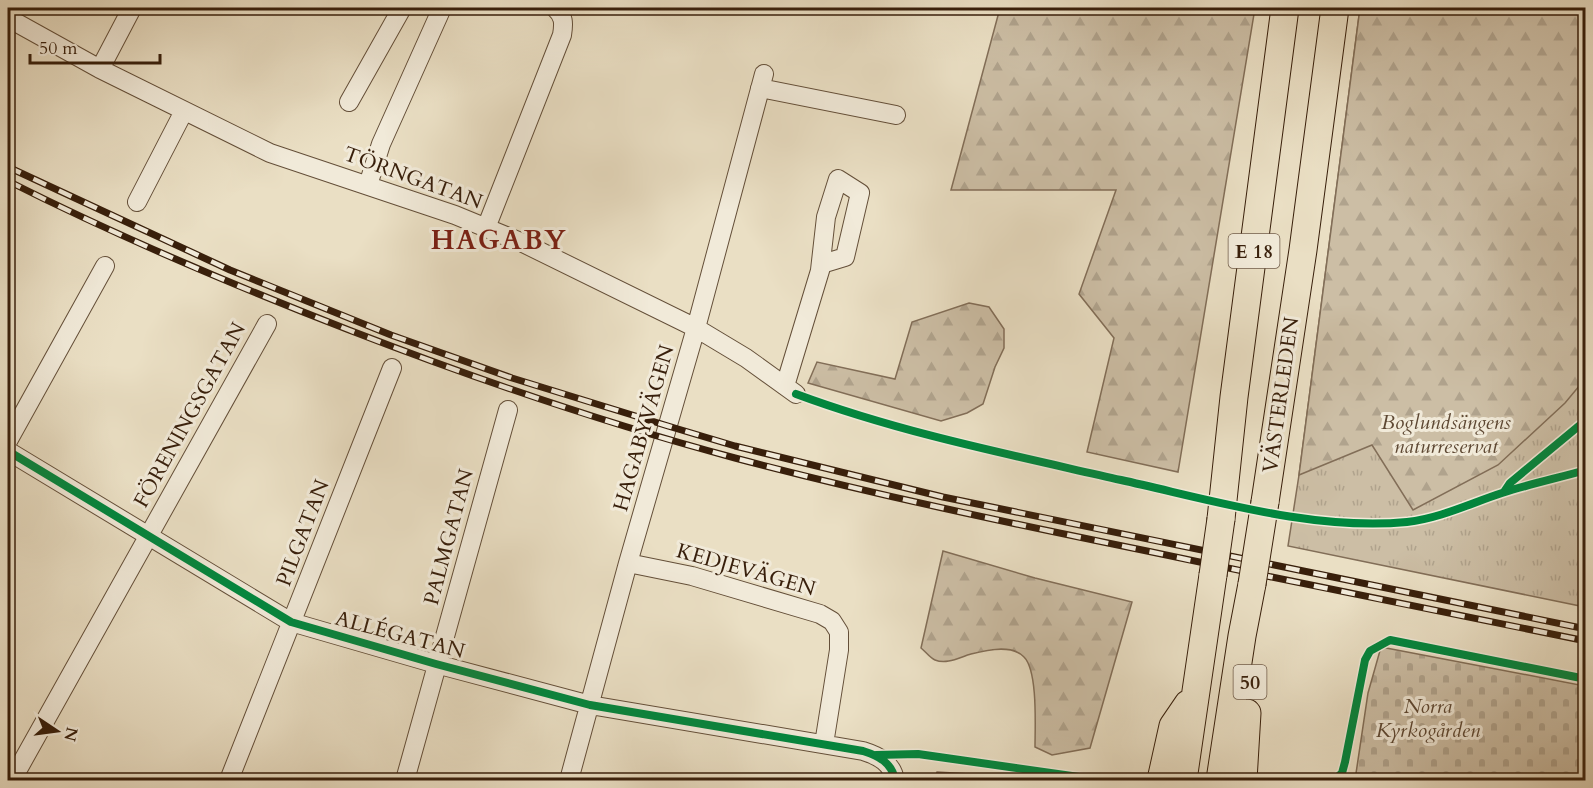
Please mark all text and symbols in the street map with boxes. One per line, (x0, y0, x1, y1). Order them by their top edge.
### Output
scale bar (30, 27, 160, 65)
text: 50 m (39, 36, 78, 61)
street label: TÖRNGATAN (340, 139, 487, 217)
district label: HAGABY (431, 222, 567, 259)
road number: E 18 (1228, 234, 1280, 268)
street label: VÄSTERLEDEN (1256, 315, 1306, 475)
street label: FÖRENINGSGATAN (127, 317, 253, 513)
street label: HAGABYVÄGEN (606, 341, 682, 515)
park label: Boglundsängens naturreservat (1381, 408, 1511, 461)
street label: PALMGATAN (417, 466, 481, 608)
street label: PILGATAN (269, 475, 337, 591)
street label: KEDJEVÄGEN (673, 536, 819, 604)
street label: ALLÉGATAN (332, 604, 468, 666)
road number: 50 (1234, 665, 1266, 699)
park label: Norra Kyrkogården (1376, 692, 1481, 745)
north arrow (27, 701, 87, 761)
text: N (58, 725, 83, 743)

